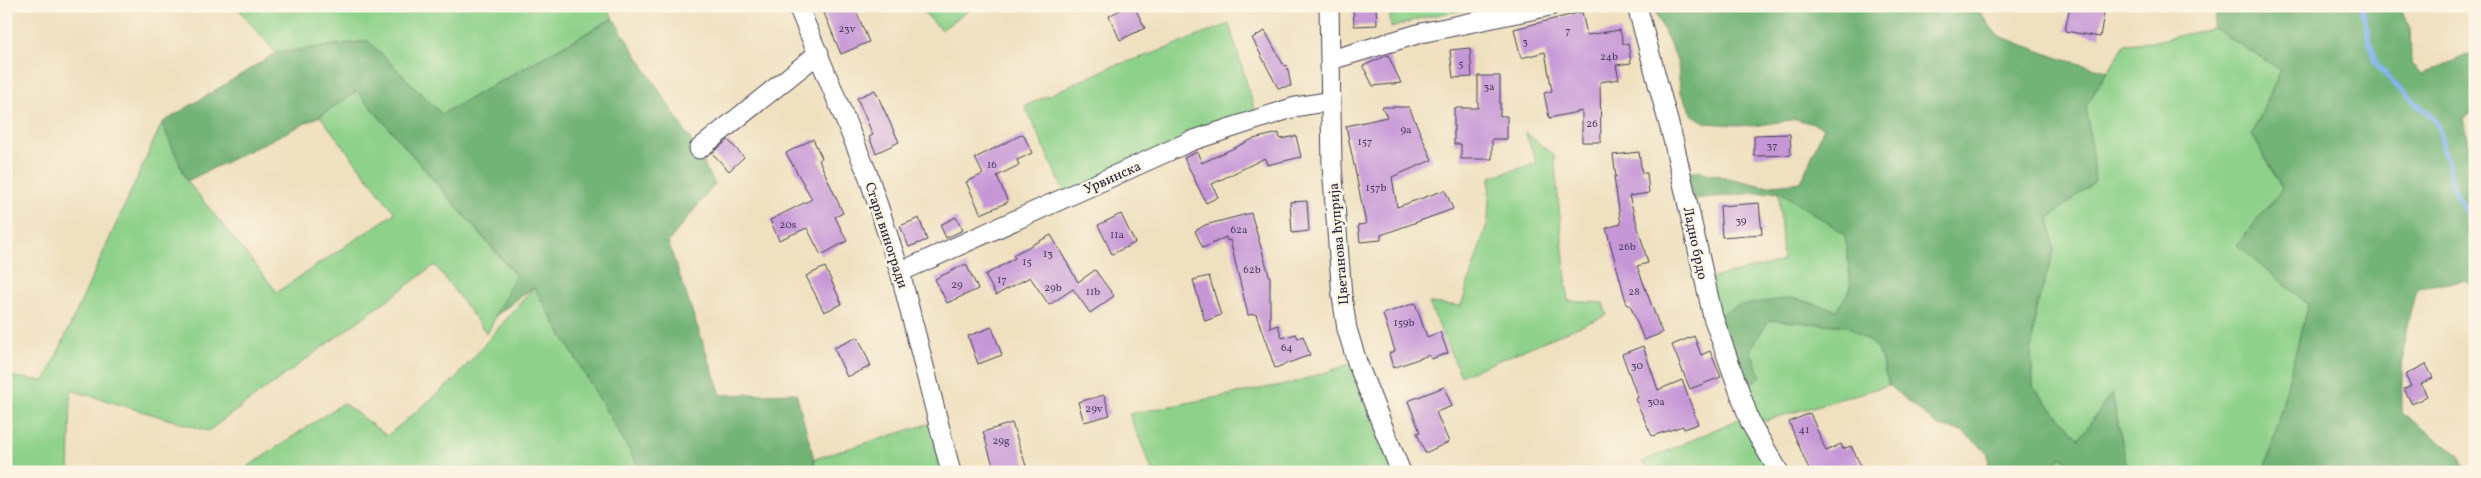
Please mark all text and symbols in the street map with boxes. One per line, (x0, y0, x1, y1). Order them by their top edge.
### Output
house number: 23v (838, 22, 856, 37)
house number: 7 (1565, 24, 1571, 39)
house number: 3 (1522, 35, 1528, 50)
house number: 24b (1600, 50, 1618, 65)
house number: 5 (1458, 57, 1464, 72)
house number: 3a (1483, 80, 1495, 95)
house number: 26 (1586, 117, 1598, 132)
house number: 9a (1400, 123, 1412, 138)
house number: 157 (1358, 135, 1372, 150)
house number: 37 (1767, 139, 1777, 154)
street label: Урвинска (1081, 157, 1144, 199)
house number: 16 (987, 158, 997, 173)
street label: Стари виногради (859, 180, 912, 291)
house number: 157b (1366, 181, 1386, 196)
street label: Цветанова ћуприја (1325, 182, 1354, 306)
street label: Ладно брдо (1678, 205, 1712, 281)
house number: 39 (1735, 214, 1747, 229)
house number: 20s (779, 218, 797, 233)
house number: 62a (1231, 223, 1248, 238)
house number: 11a (1110, 228, 1125, 243)
house number: 26b (1618, 240, 1636, 255)
house number: 13 (1043, 247, 1053, 262)
house number: 15 (1022, 255, 1032, 270)
house number: 62b (1243, 263, 1261, 278)
house number: 17 (997, 273, 1007, 288)
house number: 29 (951, 278, 963, 293)
house number: 29b (1044, 281, 1062, 296)
house number: 11b (1086, 285, 1100, 300)
house number: 28 (1628, 285, 1640, 300)
house number: 159b (1393, 316, 1415, 331)
house number: 64 (1281, 341, 1293, 356)
house number: 30 (1631, 359, 1643, 374)
house number: 30a (1647, 395, 1665, 410)
house number: 29v (1085, 402, 1103, 417)
house number: 41 (1799, 423, 1809, 438)
house number: 29g (992, 434, 1010, 449)

